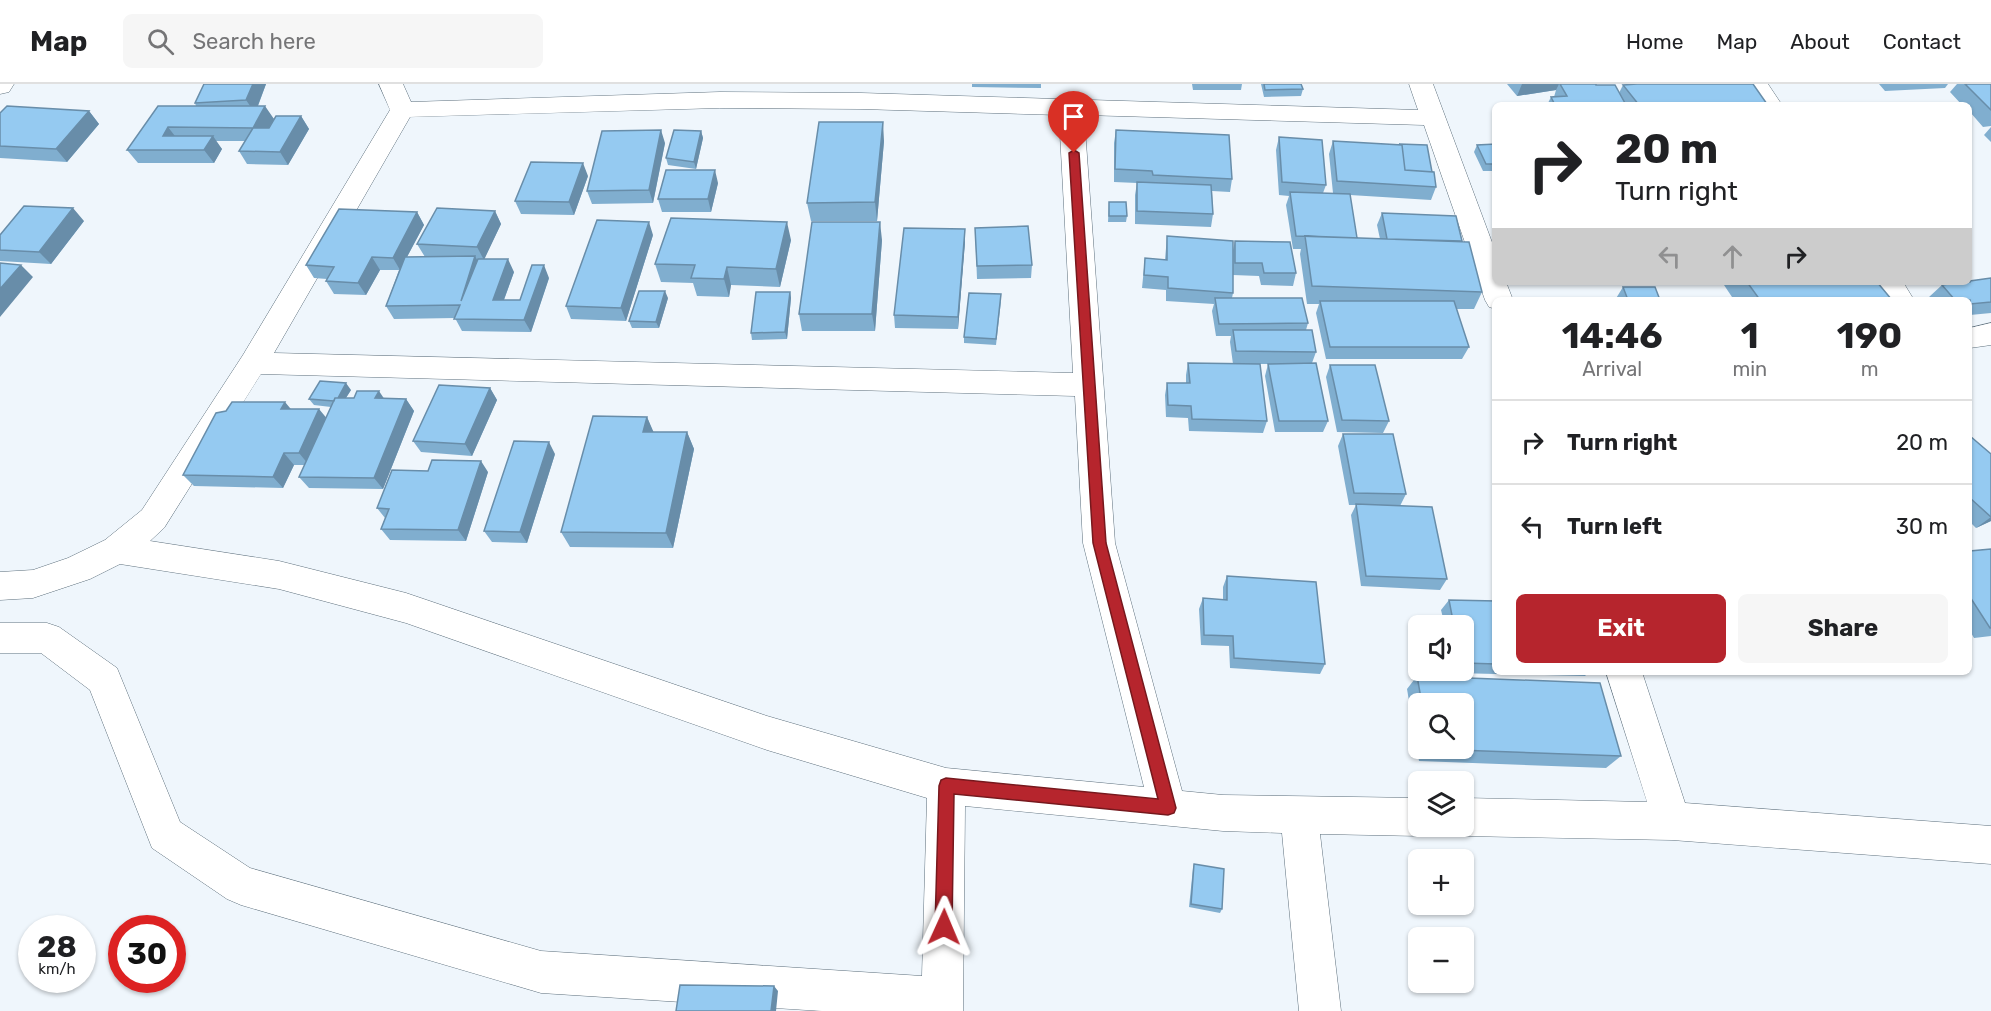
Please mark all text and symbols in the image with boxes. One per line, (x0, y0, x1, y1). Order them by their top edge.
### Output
search box (123, 14, 543, 68)
text: Map (30, 25, 87, 58)
icon: search (144, 25, 177, 58)
text: Search here (192, 28, 316, 55)
text: Home (1626, 29, 1683, 54)
text: Map (1716, 29, 1757, 54)
text: About (1790, 29, 1850, 54)
text: Contact (1883, 29, 1961, 54)
pin (1048, 91, 1099, 153)
icon: arrive (1057, 100, 1090, 133)
text: 20 m (1615, 124, 1718, 174)
icon: right (1516, 126, 1594, 204)
text: Turn right (1615, 175, 1738, 207)
icon: left (1653, 240, 1686, 273)
icon: ahead (1716, 240, 1749, 273)
icon: right (1779, 240, 1812, 273)
text: 14:46 (1562, 314, 1663, 357)
text: 1 (1741, 314, 1759, 357)
text: 190 (1837, 314, 1902, 357)
text: Arrival (1582, 357, 1642, 381)
text: min (1732, 357, 1767, 381)
text: m (1861, 357, 1878, 381)
icon: right (1516, 426, 1549, 459)
text: Turn right (1567, 429, 1677, 456)
text: 20 m (1896, 429, 1948, 456)
icon: left (1516, 510, 1549, 543)
text: Turn left (1567, 513, 1662, 540)
text: 30 m (1896, 513, 1948, 540)
button: Exit (1516, 594, 1726, 663)
button: Share (1738, 594, 1948, 663)
map controls (1408, 615, 1474, 993)
button: sound (1408, 615, 1474, 681)
button: search (1408, 693, 1474, 759)
button: layers (1408, 771, 1474, 837)
button: + (1408, 849, 1474, 915)
position arrow (912, 895, 976, 959)
speed limit sign: 30 (108, 915, 186, 993)
button: − (1408, 927, 1474, 993)
text: 28 (37, 929, 77, 965)
text: km/h (38, 960, 76, 978)

